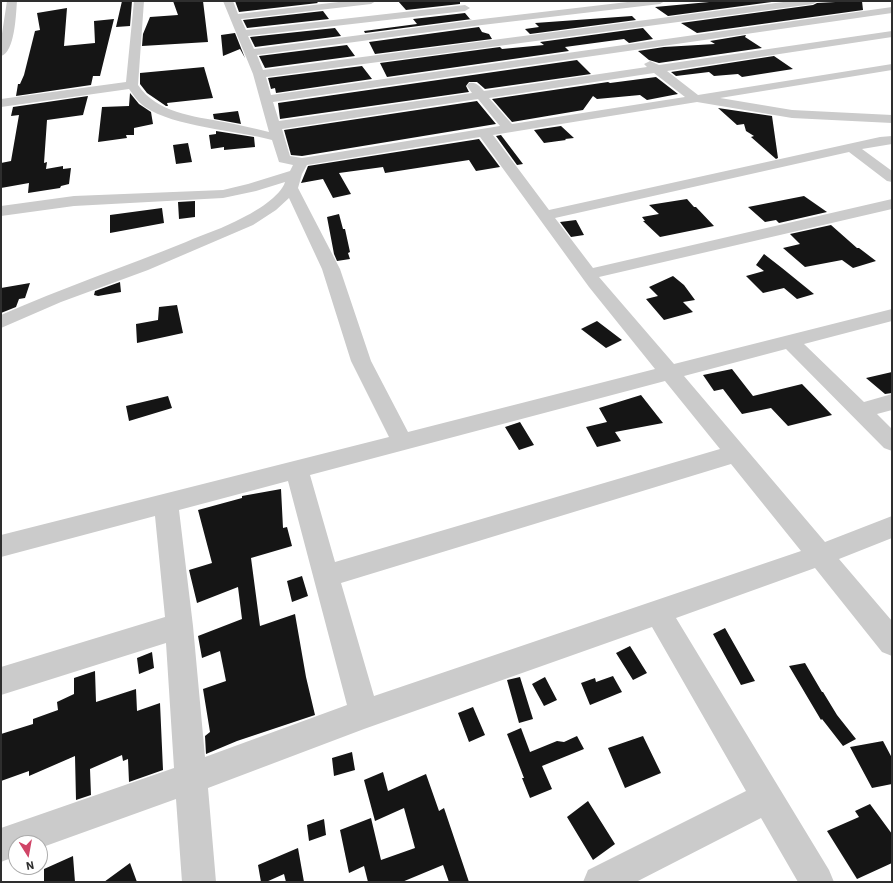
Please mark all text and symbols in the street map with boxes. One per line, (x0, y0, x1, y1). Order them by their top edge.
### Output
north arrow (8, 835, 48, 875)
text: N (25, 858, 35, 873)

